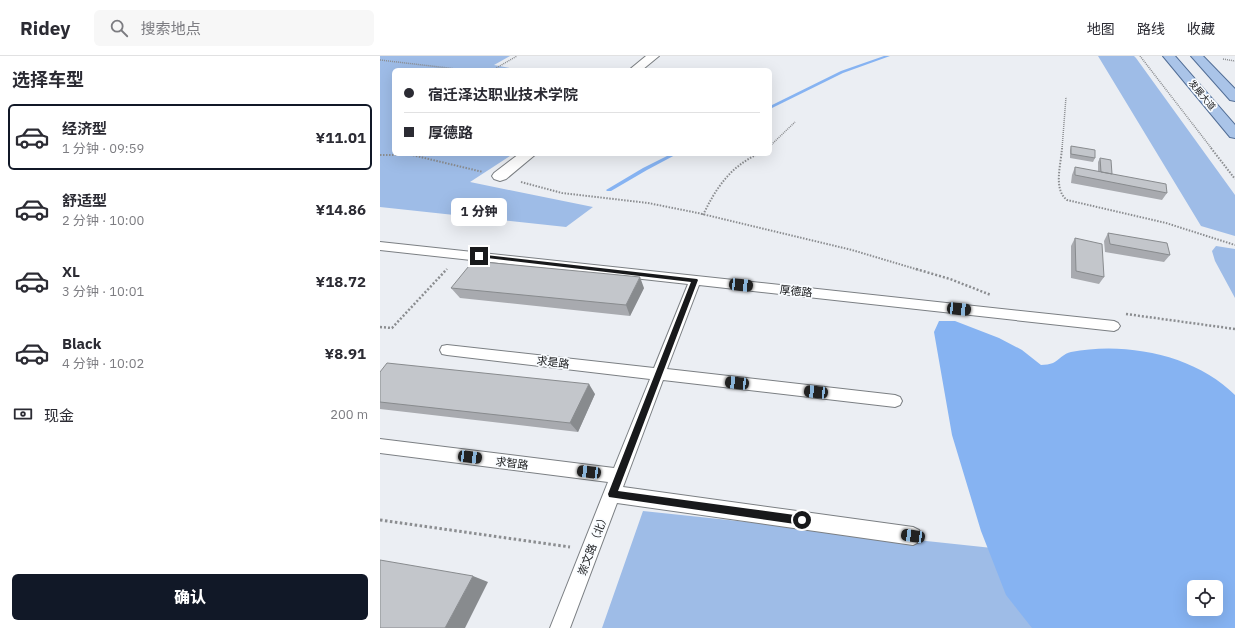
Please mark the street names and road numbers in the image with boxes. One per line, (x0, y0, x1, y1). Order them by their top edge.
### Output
street label: 发展大道 (1187, 77, 1218, 112)
street label: 厚德路 (779, 282, 813, 300)
street label: 求是路 (536, 353, 570, 371)
street label: 求智路 (495, 454, 529, 472)
street label: 崇文路（北） (575, 511, 611, 577)

